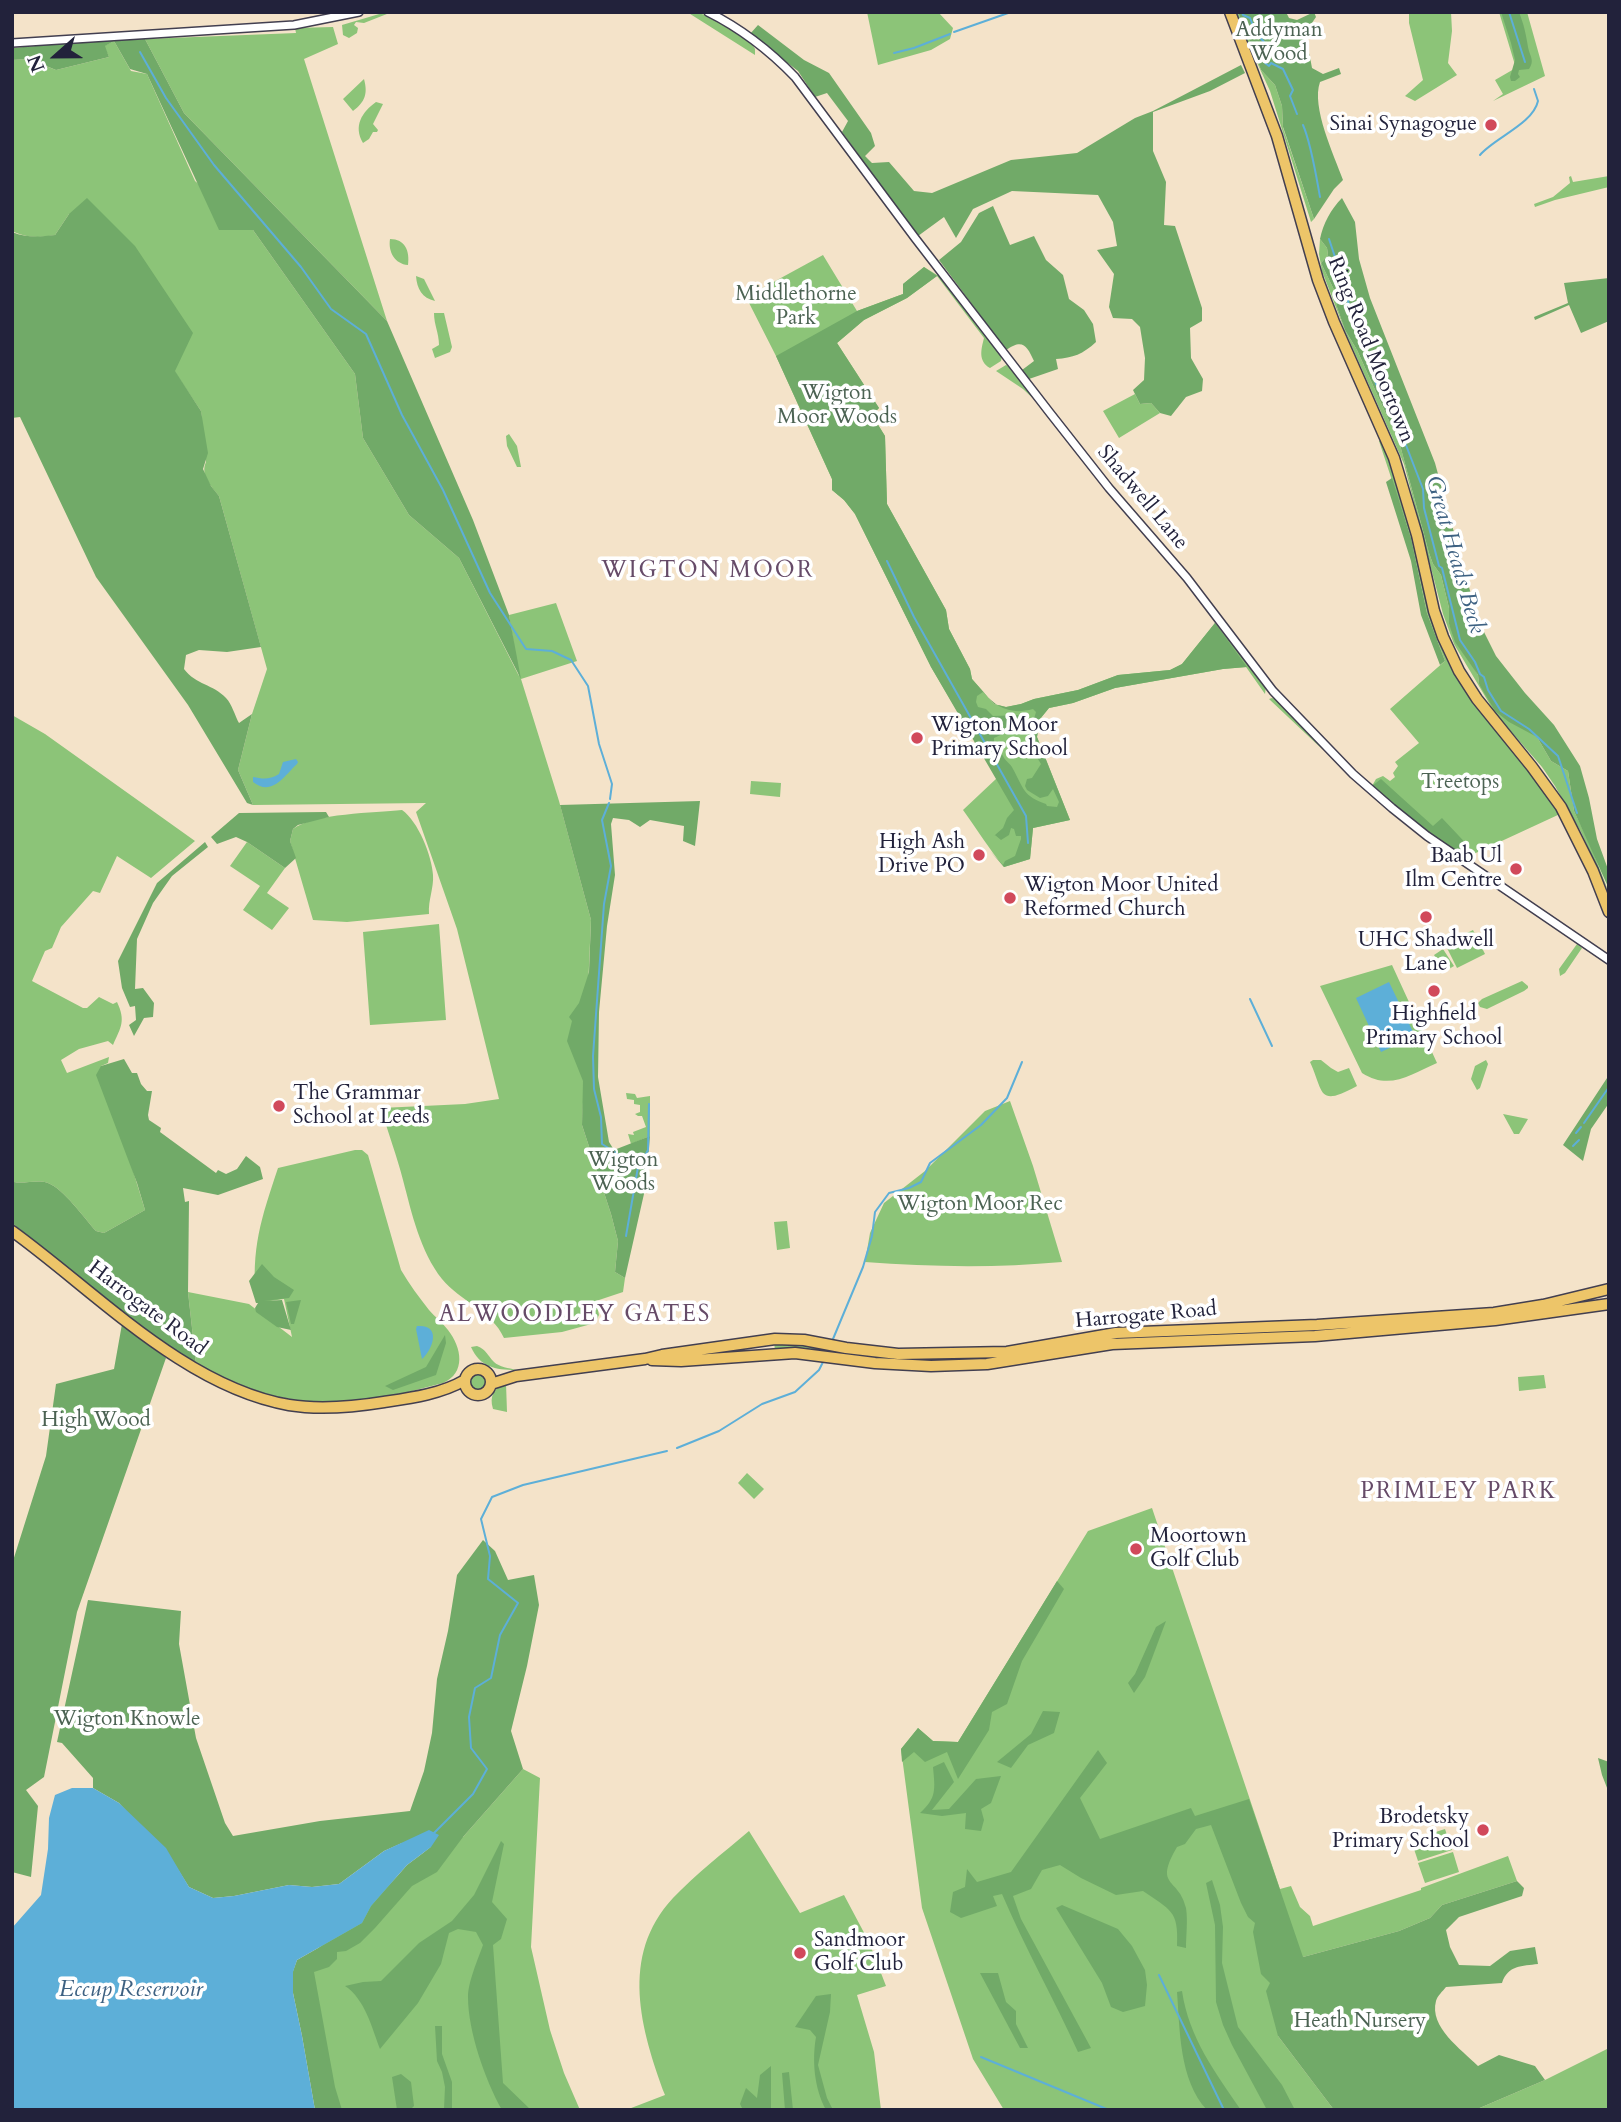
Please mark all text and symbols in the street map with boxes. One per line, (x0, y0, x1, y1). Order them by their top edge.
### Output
park label: Addyman Wood (1235, 18, 1323, 68)
north arrow (21, 21, 91, 91)
text: N (21, 51, 51, 76)
place label: Sinai Synagogue (1329, 112, 1477, 138)
marker: Sinai Synagogue (1483, 117, 1499, 133)
street label: Ring Road Moortown (1321, 253, 1419, 447)
park label: Middlethorne Park (735, 282, 857, 332)
park label: Wigton Moor Woods (777, 381, 897, 431)
street label: Shadwell Lane (1091, 441, 1193, 555)
water label: Great Heads Beck (1418, 473, 1490, 637)
district label: WIGTON MOOR (603, 558, 813, 586)
place label: Wigton Moor Primary School (931, 713, 1068, 763)
marker: Wigton Moor Primary School (909, 730, 925, 746)
park label: Treetops (1421, 770, 1499, 796)
place label: High Ash Drive PO (878, 830, 965, 880)
place label: Baab Ul Ilm Centre (1405, 844, 1502, 894)
marker: High Ash Drive PO (971, 847, 987, 863)
marker: Baab Ul Ilm Centre (1508, 861, 1524, 877)
place label: Wigton Moor United Reformed Church (1024, 873, 1219, 923)
marker: Wigton Moor United Reformed Church (1002, 890, 1018, 906)
marker: UHC Shadwell Lane (1418, 909, 1434, 925)
place label: UHC Shadwell Lane (1358, 928, 1494, 978)
marker: Highfield Primary School (1426, 983, 1442, 999)
place label: Highfield Primary School (1366, 1002, 1502, 1052)
place label: The Grammar School at Leeds (293, 1081, 430, 1131)
marker: The Grammar School at Leeds (271, 1098, 287, 1114)
park label: Wigton Woods (588, 1148, 658, 1198)
park label: Wigton Moor Rec (897, 1192, 1063, 1218)
street label: Harrogate Road (83, 1256, 211, 1362)
street label: Harrogate Road (1074, 1297, 1218, 1335)
district label: ALWOODLEY GATES (441, 1302, 709, 1330)
park label: High Wood (41, 1408, 151, 1434)
district label: PRIMLEY PARK (1362, 1479, 1556, 1507)
place label: Moortown Golf Club (1150, 1524, 1247, 1574)
marker: Moortown Golf Club (1128, 1541, 1144, 1557)
park label: Wigton Knowle (53, 1707, 201, 1733)
place label: Brodetsky Primary School (1332, 1805, 1469, 1855)
marker: Brodetsky Primary School (1475, 1822, 1491, 1838)
place label: Sandmoor Golf Club (814, 1928, 905, 1978)
marker: Sandmoor Golf Club (792, 1945, 808, 1961)
water label: Eccup Reservoir (59, 1977, 203, 2005)
park label: Heath Nursery (1294, 2009, 1426, 2035)

